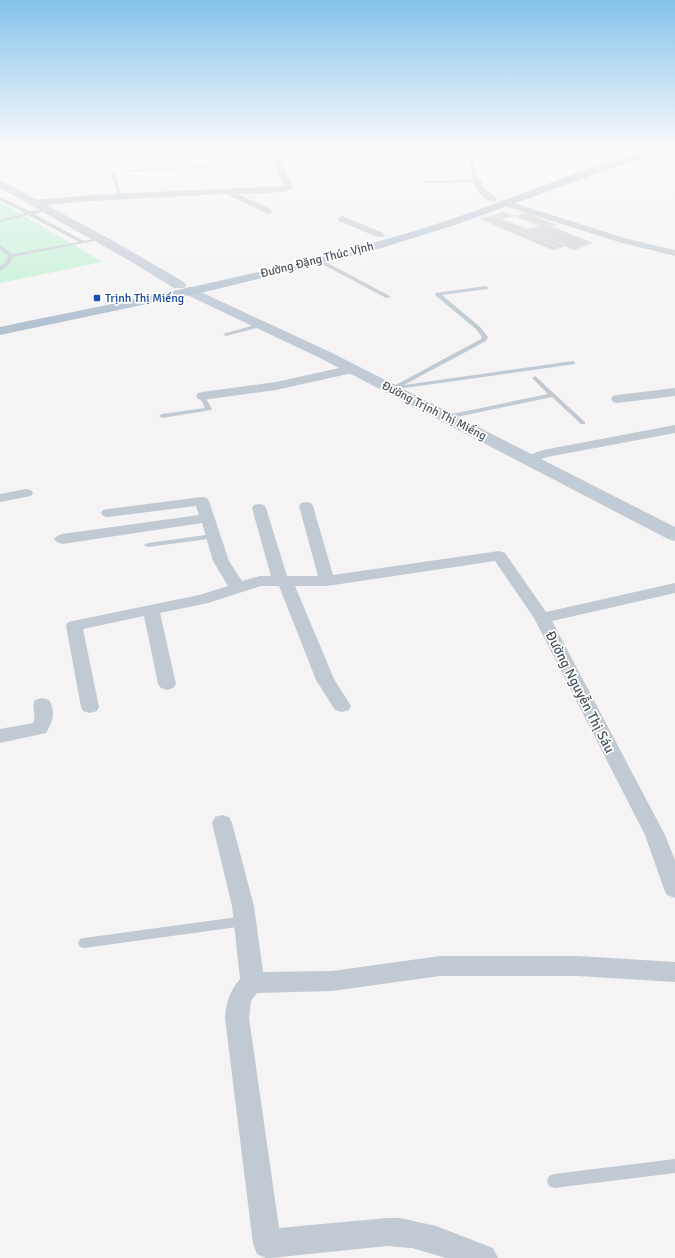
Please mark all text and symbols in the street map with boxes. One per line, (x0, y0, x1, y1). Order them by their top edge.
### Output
street label: Đường Đặng Thúc Vịnh (259, 239, 375, 281)
place label: Trịnh Thị Miếng (105, 291, 184, 306)
marker: Trịnh Thị Miếng (92, 293, 102, 303)
street label: Đường Trịnh Thị Miếng (379, 378, 489, 444)
street label: Đường Nguyễn Thị Sáu (542, 628, 618, 756)

